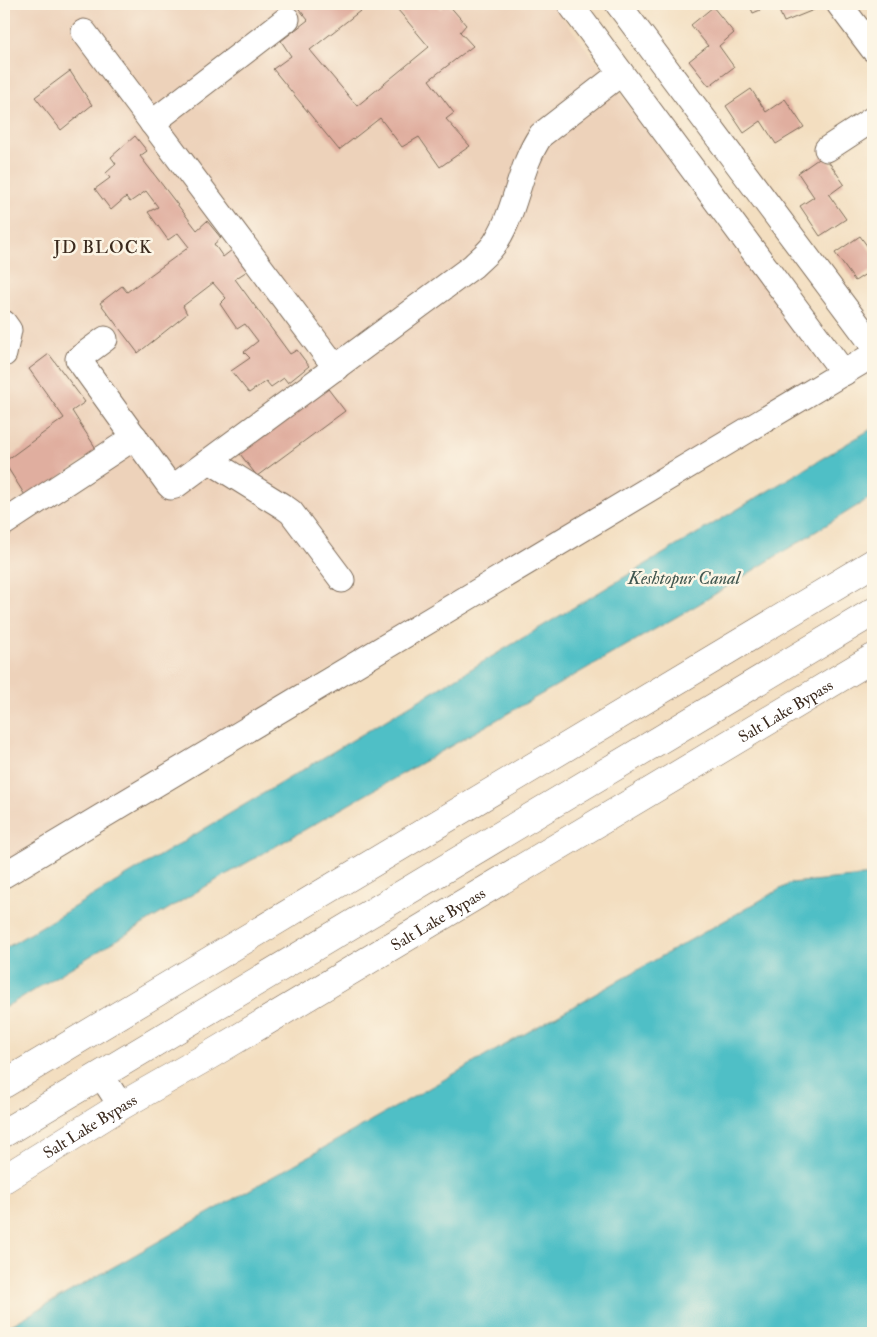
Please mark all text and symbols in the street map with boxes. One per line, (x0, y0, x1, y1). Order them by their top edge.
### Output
district label: JD BLOCK (53, 236, 152, 259)
water label: Keshtopur Canal (627, 567, 742, 590)
street label: Salt Lake Bypass (735, 675, 837, 747)
street label: Salt Lake Bypass (387, 883, 489, 955)
street label: Salt Lake Bypass (40, 1090, 141, 1163)

